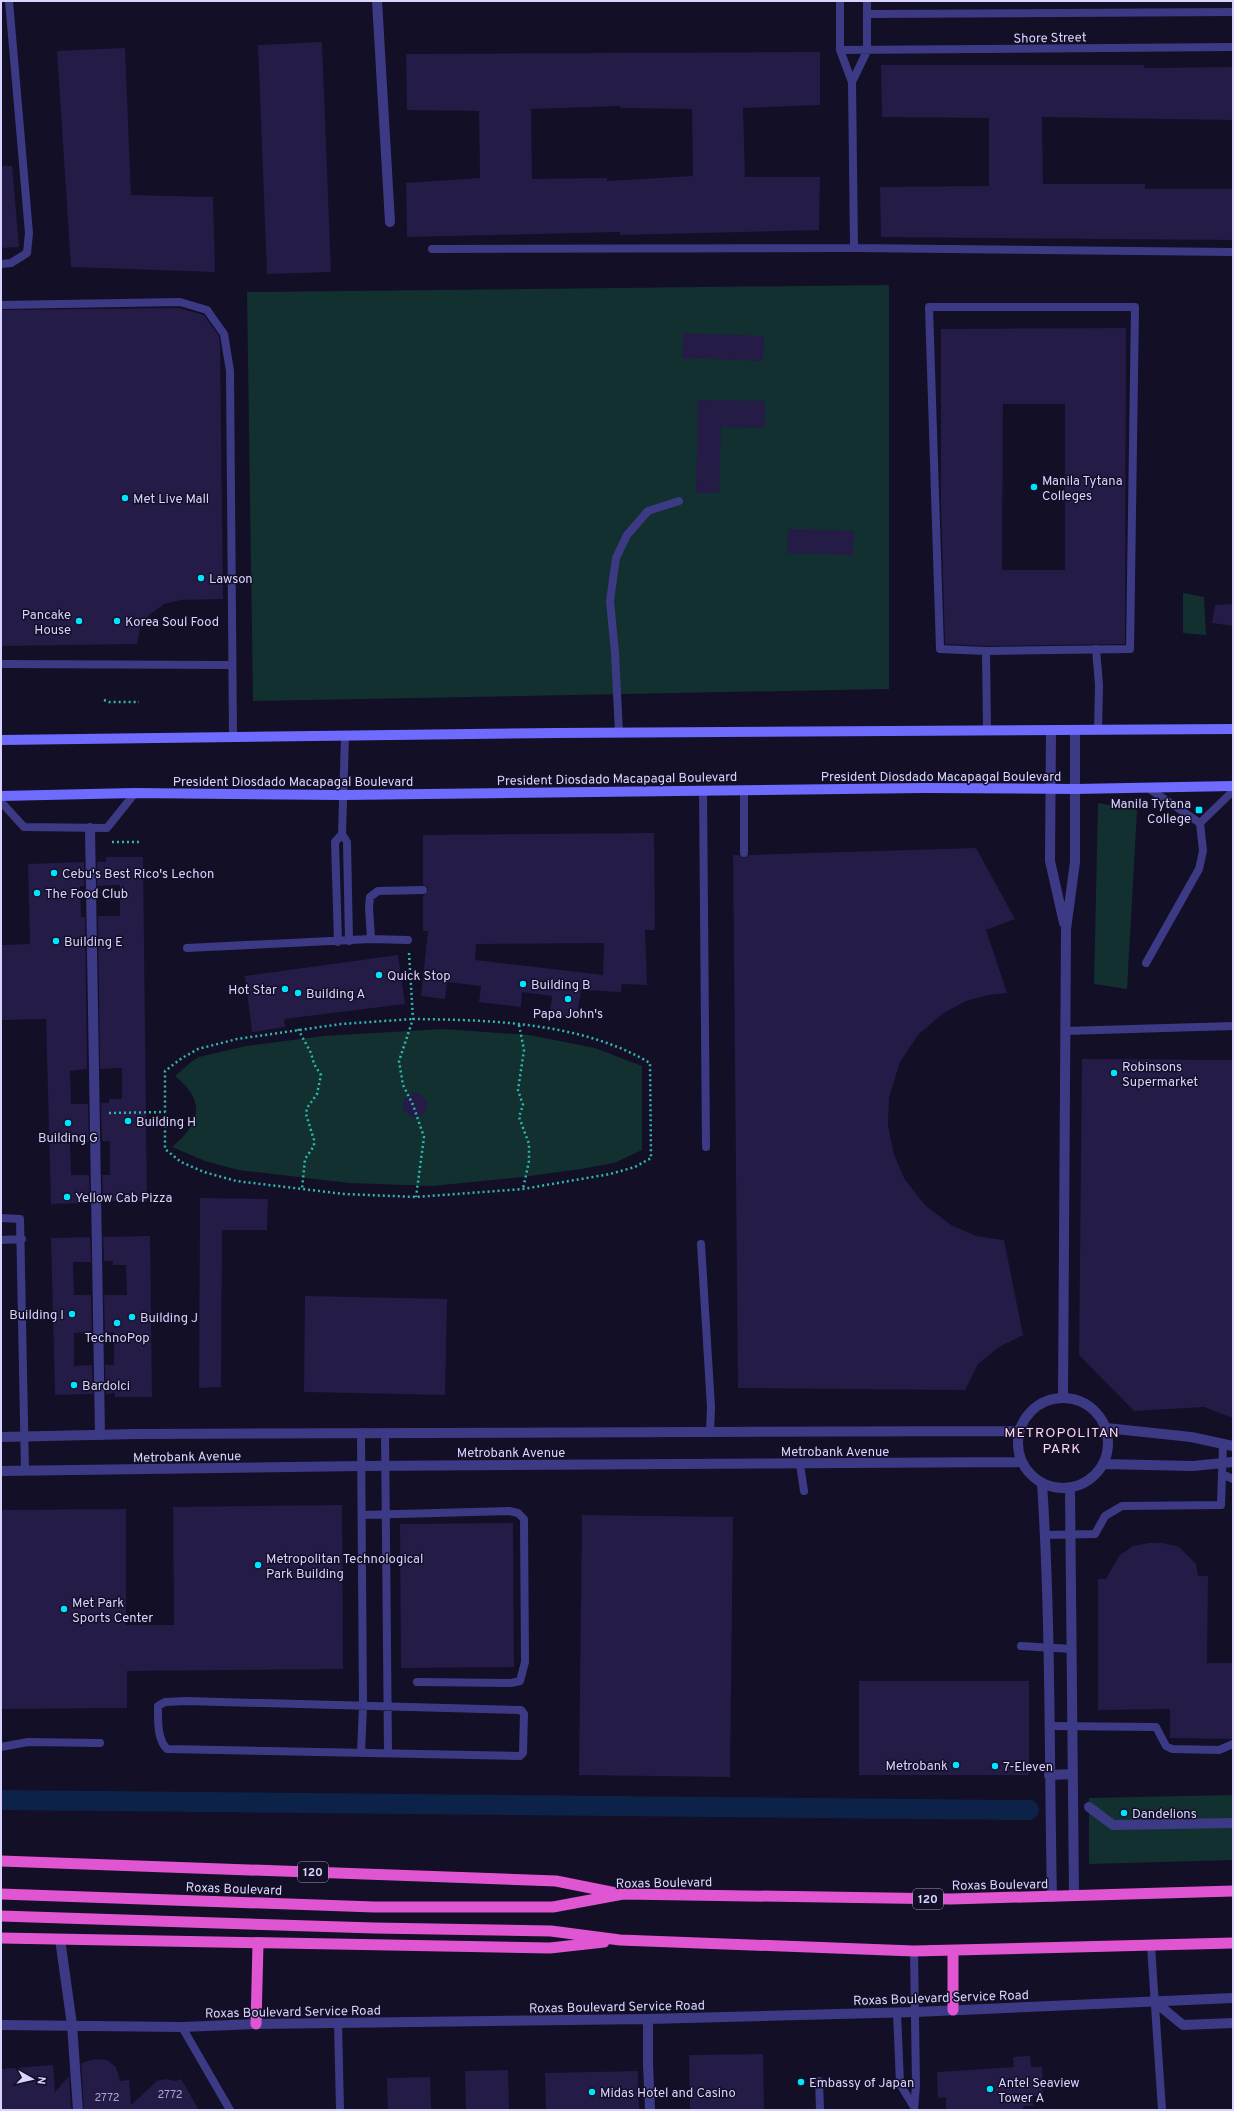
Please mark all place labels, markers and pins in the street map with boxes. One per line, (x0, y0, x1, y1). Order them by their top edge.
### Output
place label: Manila Tytana Colleges (1042, 474, 1123, 505)
marker: Manila Tytana Colleges (1029, 482, 1039, 492)
place label: Met Live Mall (133, 492, 209, 508)
marker: Met Live Mall (120, 493, 130, 503)
place label: Lawson (209, 572, 253, 588)
marker: Lawson (196, 573, 206, 583)
place label: Pancake House (22, 608, 71, 639)
place label: Korea Soul Food (125, 615, 219, 631)
marker: Pancake House (74, 616, 84, 626)
marker: Korea Soul Food (112, 616, 122, 626)
place label: Manila Tytana College (1110, 797, 1191, 828)
marker: Manila Tytana College (1194, 805, 1204, 815)
place label: Cebu's Best Rico's Lechon (62, 867, 214, 883)
marker: Cebu's Best Rico's Lechon (49, 868, 59, 878)
place label: The Food Club (45, 887, 128, 903)
marker: The Food Club (32, 888, 42, 898)
place label: Building E (64, 935, 123, 951)
marker: Building E (51, 936, 61, 946)
place label: Quick Stop (387, 969, 451, 985)
marker: Quick Stop (374, 970, 384, 980)
place label: Building B (531, 978, 591, 994)
marker: Building B (518, 979, 528, 989)
place label: Hot Star (228, 983, 277, 999)
marker: Hot Star (280, 984, 290, 994)
place label: Building A (306, 987, 366, 1003)
marker: Building A (293, 988, 303, 998)
marker: Papa John's (563, 994, 573, 1004)
place label: Papa John's (533, 1007, 603, 1023)
place label: Robinsons Supermarket (1122, 1060, 1198, 1091)
marker: Robinsons Supermarket (1109, 1068, 1119, 1078)
place label: Building H (136, 1115, 196, 1131)
marker: Building H (123, 1116, 133, 1126)
marker: Building G (63, 1118, 73, 1128)
place label: Building G (38, 1131, 98, 1147)
place label: Yellow Cab Pizza (75, 1191, 172, 1207)
marker: Yellow Cab Pizza (62, 1192, 72, 1202)
place label: Building I (9, 1308, 64, 1324)
marker: Building I (67, 1309, 77, 1319)
place label: Building J (140, 1311, 198, 1327)
marker: Building J (127, 1312, 137, 1322)
marker: TechnoPop (112, 1318, 122, 1328)
place label: TechnoPop (84, 1331, 150, 1347)
place label: Bardolci (82, 1379, 130, 1395)
marker: Bardolci (69, 1380, 79, 1390)
place label: Metropolitan Technological Park Building (266, 1552, 423, 1583)
marker: Metropolitan Technological Park Building (253, 1560, 263, 1570)
place label: Met Park Sports Center (72, 1596, 153, 1627)
marker: Met Park Sports Center (59, 1604, 69, 1614)
place label: Metrobank (886, 1759, 948, 1775)
marker: Metrobank (951, 1760, 961, 1770)
place label: 7-Eleven (1003, 1760, 1053, 1776)
marker: 7-Eleven (990, 1761, 1000, 1771)
place label: Dandelions (1132, 1807, 1197, 1823)
marker: Dandelions (1119, 1808, 1129, 1818)
place label: Embassy of Japan (809, 2076, 914, 2092)
place label: Antel Seaview Tower A (998, 2076, 1080, 2107)
marker: Embassy of Japan (796, 2077, 806, 2087)
marker: Antel Seaview Tower A (985, 2084, 995, 2094)
place label: Midas Hotel and Casino (600, 2086, 736, 2102)
marker: Midas Hotel and Casino (587, 2087, 597, 2097)

